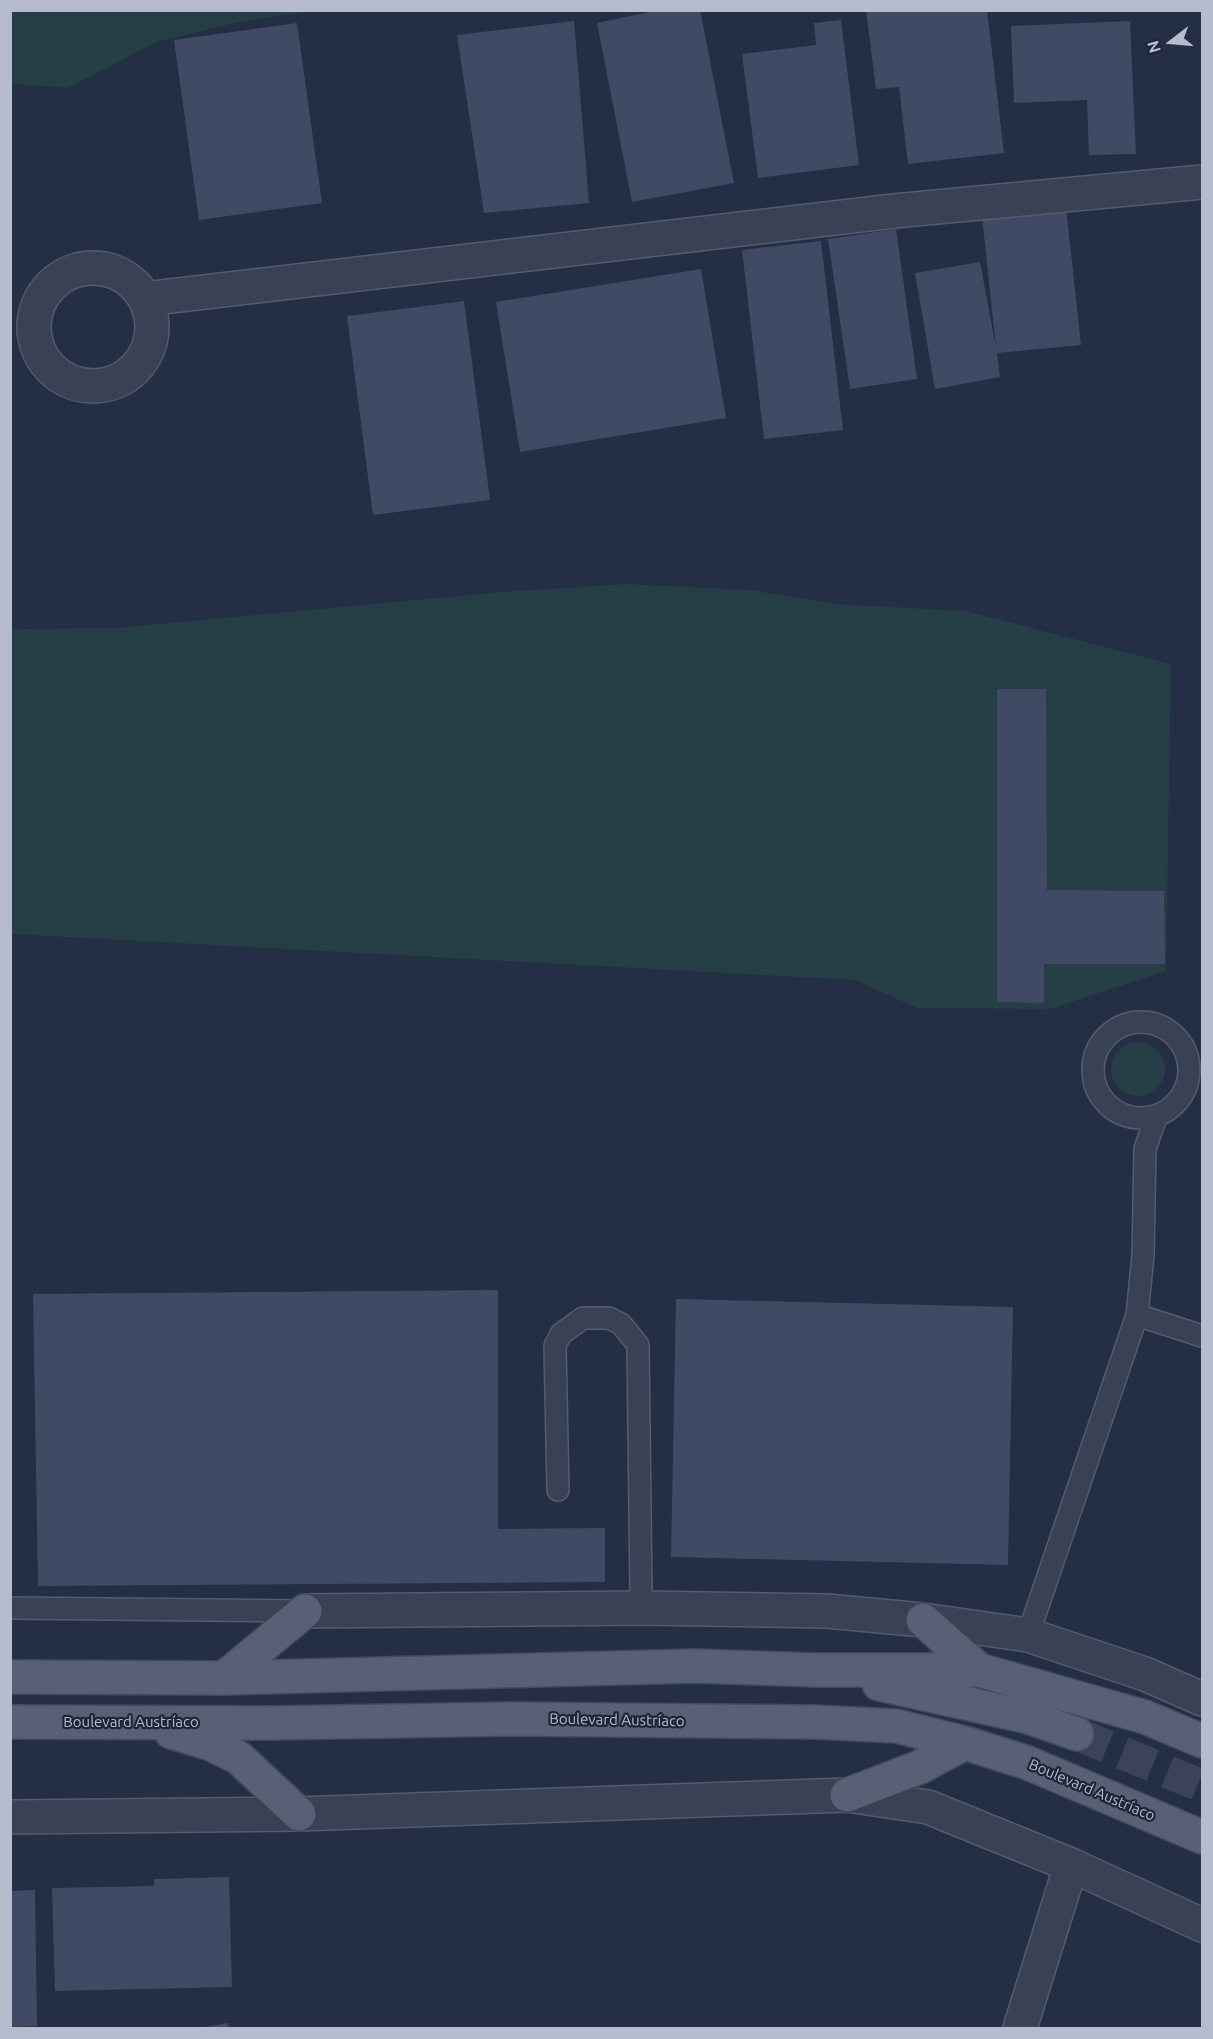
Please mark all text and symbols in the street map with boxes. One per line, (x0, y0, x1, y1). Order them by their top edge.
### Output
north arrow (1141, 12, 1201, 72)
text: N (1143, 39, 1164, 55)
street label: Boulevard Austríaco (549, 1710, 685, 1730)
street label: Boulevard Austríaco (63, 1713, 199, 1731)
street label: Boulevard Austríaco (1026, 1755, 1158, 1825)

